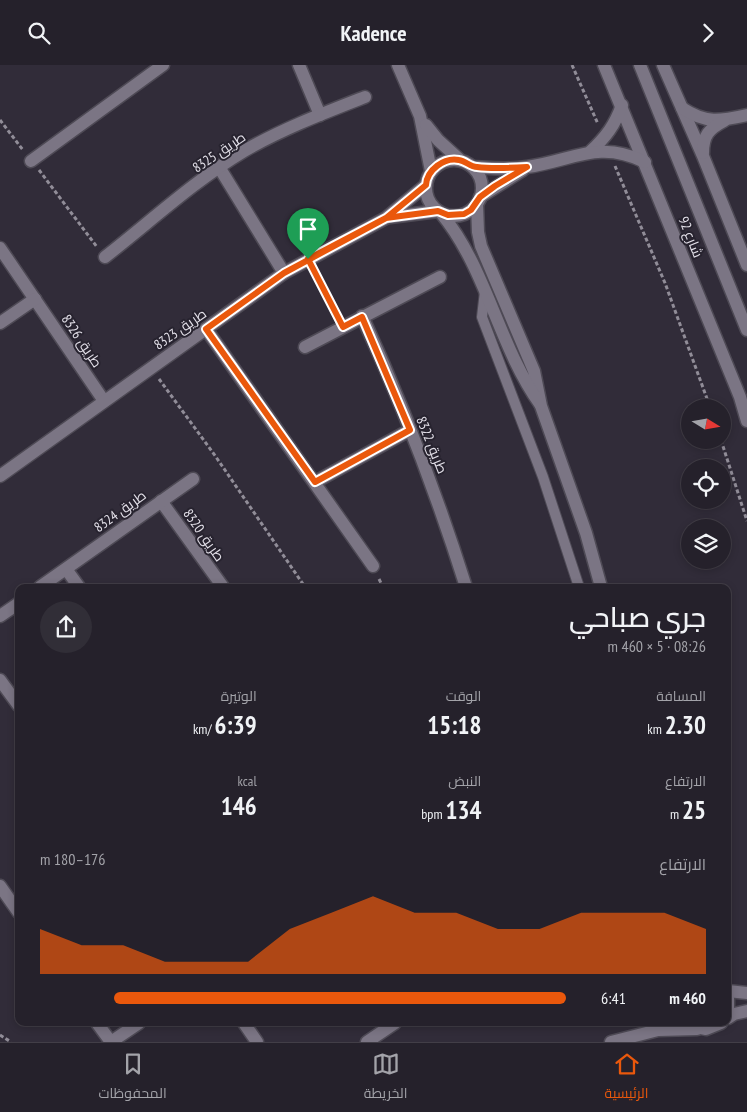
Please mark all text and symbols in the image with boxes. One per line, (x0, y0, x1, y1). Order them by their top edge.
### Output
icon: search (25, 19, 53, 47)
text: Kadence (340, 19, 407, 47)
icon: forward (694, 19, 722, 47)
street label: طريق 8325 (189, 128, 249, 176)
pin (287, 208, 329, 259)
street label: شارع 92 (675, 214, 707, 260)
icon: arrive (294, 215, 322, 243)
street label: طريق 8323 (150, 304, 210, 354)
street label: طريق 8326 (58, 311, 106, 371)
north arrow (681, 399, 731, 449)
map controls (681, 399, 731, 569)
street label: طريق 8322 (412, 414, 452, 476)
button: locate (681, 459, 731, 509)
street label: طريق 8324 (90, 486, 150, 536)
street label: طريق 8320 (179, 505, 229, 565)
button: layers (681, 519, 731, 569)
text: جري صباحي (569, 598, 706, 635)
button: share (40, 601, 92, 653)
text: 08:26 · 5 × 460 m (608, 636, 706, 656)
text: الوتيرة (221, 687, 257, 705)
text: الوقت (446, 687, 481, 705)
text: المسافة (656, 687, 706, 705)
text: 6:39 (215, 709, 257, 741)
text: 15:18 (427, 709, 481, 741)
text: 2.30 (665, 709, 706, 741)
text: /km (193, 720, 215, 738)
text: km (647, 720, 665, 738)
text: kcal (238, 772, 257, 790)
text: النبض (448, 772, 481, 790)
text: الارتفاع (665, 772, 706, 790)
text: 146 (221, 790, 257, 822)
text: 134 (445, 794, 481, 826)
text: 25 (682, 794, 706, 826)
text: bpm (421, 805, 445, 823)
text: m (670, 805, 682, 823)
text: 176–180 m (40, 849, 106, 869)
text: الارتفاع (659, 854, 706, 874)
text: 6:41 (601, 988, 626, 1008)
text: 460 m (669, 988, 706, 1008)
tab: المحفوظات (99, 1050, 167, 1106)
tab: الخريطة (364, 1050, 407, 1106)
tab: الرئيسية (605, 1050, 648, 1106)

